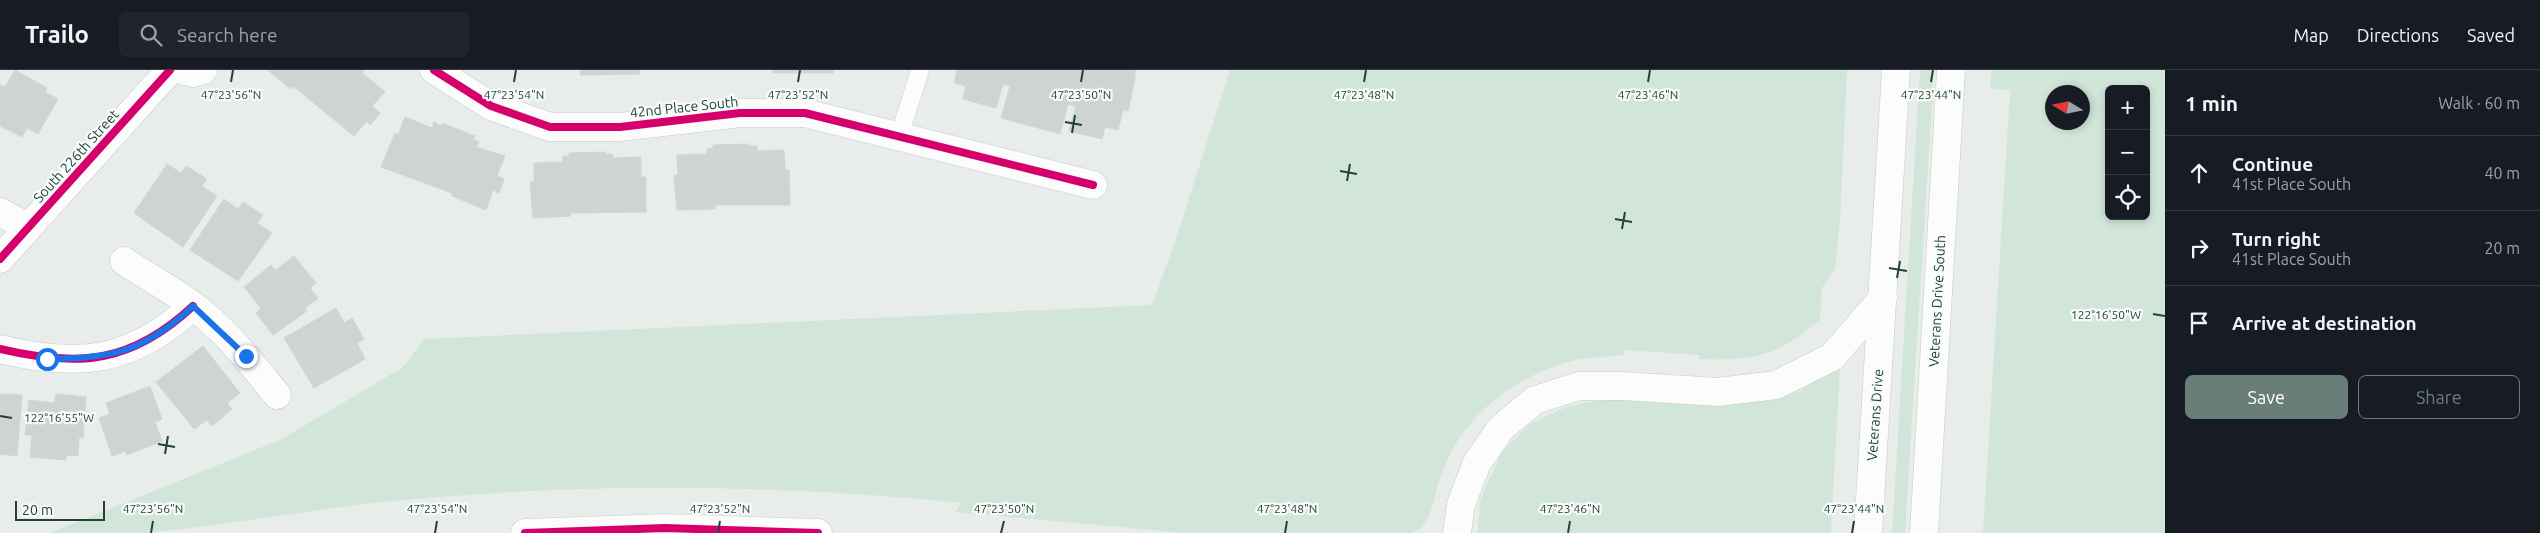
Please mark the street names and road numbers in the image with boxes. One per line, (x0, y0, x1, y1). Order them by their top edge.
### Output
street label: 42nd Place South (629, 93, 739, 121)
street label: South 226th Street (30, 106, 122, 206)
street label: Veterans Drive South (1926, 234, 1948, 368)
street label: Veterans Drive (1864, 368, 1886, 462)

